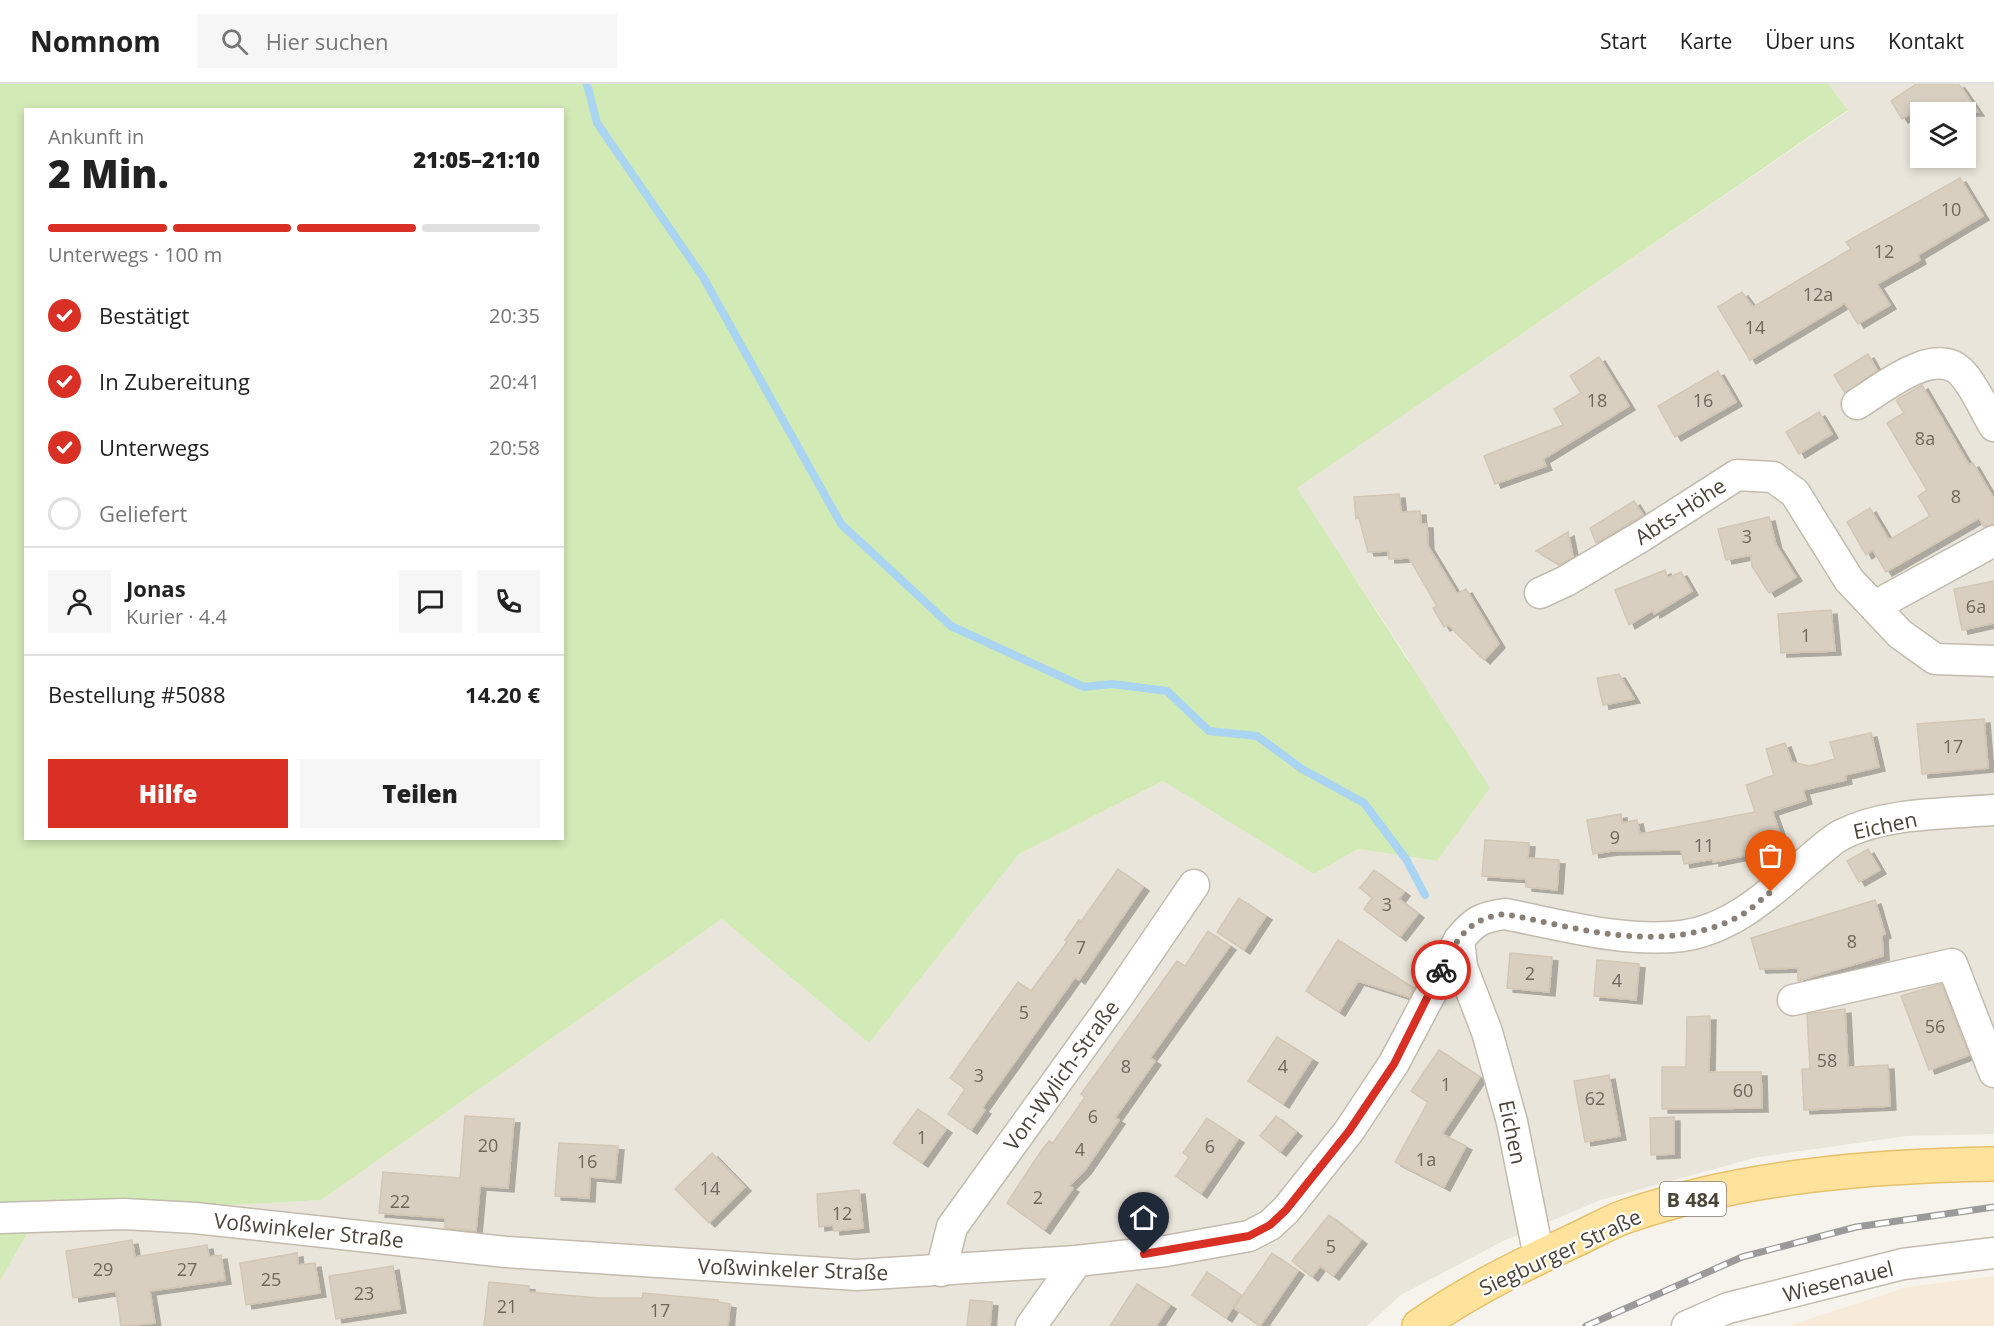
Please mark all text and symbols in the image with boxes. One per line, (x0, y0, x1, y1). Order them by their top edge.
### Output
search box (197, 14, 617, 68)
text: Nomnom (30, 22, 161, 60)
icon: search (218, 25, 251, 58)
text: Hier suchen (266, 26, 389, 56)
text: Start (1600, 27, 1647, 55)
text: Karte (1680, 27, 1732, 55)
text: Über uns (1765, 27, 1855, 55)
text: Kontakt (1888, 27, 1964, 55)
map controls (1910, 102, 1976, 168)
button: layers (1910, 102, 1976, 168)
text: Ankunft in (48, 123, 144, 150)
text: 21:05–21:10 (413, 144, 540, 174)
text: 2 Min. (48, 146, 169, 199)
house number: 10 (1941, 197, 1961, 221)
house number: 12 (1874, 239, 1894, 263)
text: Unterwegs · 100 m (48, 241, 222, 268)
house number: 12a (1803, 282, 1833, 306)
icon: check (48, 299, 81, 332)
text: Bestätigt (99, 300, 189, 330)
text: 20:35 (489, 302, 540, 329)
house number: 14 (1745, 315, 1765, 339)
icon: check (48, 365, 81, 398)
text: In Zubereitung (99, 366, 250, 396)
text: 20:41 (489, 368, 540, 395)
house number: 18 (1587, 388, 1607, 412)
house number: 16 (1693, 388, 1713, 412)
house number: 8a (1915, 426, 1935, 450)
icon: check (48, 431, 81, 464)
text: Unterwegs (99, 432, 210, 462)
text: 20:58 (489, 434, 540, 461)
street label: Abts-Höhe (1629, 471, 1731, 551)
house number: 8 (1951, 484, 1961, 508)
text: Geliefert (99, 498, 187, 528)
house number: 3 (1742, 524, 1752, 548)
button: person (48, 570, 111, 633)
button: chat (399, 570, 462, 633)
button: phone (477, 570, 540, 633)
text: Jonas (126, 573, 186, 603)
house number: 6a (1966, 594, 1986, 618)
text: Kurier · 4.4 (126, 603, 227, 630)
house number: 1 (1801, 623, 1811, 647)
text: Bestellung #5088 (48, 679, 226, 709)
text: 14.20 € (465, 679, 540, 709)
house number: 17 (1943, 734, 1963, 758)
button: Hilfe (48, 759, 288, 828)
button: Teilen (300, 759, 540, 828)
street label: Eichen (1850, 805, 1920, 845)
house number: 9 (1610, 825, 1620, 849)
pin (1745, 830, 1796, 892)
house number: 11 (1694, 833, 1714, 857)
icon: bag (1754, 839, 1787, 872)
house number: 3 (1382, 892, 1392, 916)
house number: 8 (1847, 929, 1857, 953)
house number: 7 (1076, 935, 1086, 959)
courier (1411, 940, 1471, 1000)
icon: bike (1425, 954, 1458, 987)
house number: 2 (1525, 961, 1535, 985)
house number: 4 (1612, 968, 1622, 992)
street label: Von-Wylich-Straße (997, 994, 1125, 1156)
house number: 5 (1019, 1000, 1029, 1024)
house number: 56 (1925, 1014, 1945, 1038)
house number: 58 (1817, 1048, 1837, 1072)
house number: 8 (1121, 1054, 1131, 1078)
house number: 4 (1278, 1054, 1288, 1078)
house number: 3 (974, 1063, 984, 1087)
house number: 1 (1441, 1072, 1451, 1096)
house number: 60 (1733, 1078, 1753, 1102)
house number: 62 (1585, 1086, 1605, 1110)
street label: Eichen (1493, 1097, 1533, 1167)
house number: 6 (1088, 1104, 1098, 1128)
house number: 1 (917, 1125, 927, 1149)
house number: 20 (478, 1133, 498, 1157)
house number: 6 (1205, 1134, 1215, 1158)
house number: 4 (1075, 1137, 1085, 1161)
house number: 1a (1416, 1147, 1436, 1171)
house number: 16 (577, 1149, 597, 1173)
house number: 14 (700, 1176, 720, 1200)
road number: B 484 (1660, 1182, 1726, 1216)
house number: 2 (1033, 1185, 1043, 1209)
house number: 22 (390, 1189, 410, 1213)
pin (1118, 1192, 1169, 1254)
house number: 12 (832, 1201, 852, 1225)
icon: home (1127, 1201, 1160, 1234)
street label: Siegburger Straße (1474, 1202, 1646, 1302)
street label: Voßwinkeler Straße (213, 1206, 405, 1254)
house number: 5 (1326, 1234, 1336, 1258)
street label: Voßwinkeler Straße (697, 1252, 889, 1286)
street label: Wiesenauel (1780, 1254, 1896, 1308)
house number: 29 (93, 1257, 113, 1281)
house number: 27 (177, 1257, 197, 1281)
house number: 25 (261, 1267, 281, 1291)
house number: 23 (354, 1281, 374, 1305)
house number: 21 (497, 1294, 517, 1318)
house number: 17 (650, 1298, 670, 1322)

